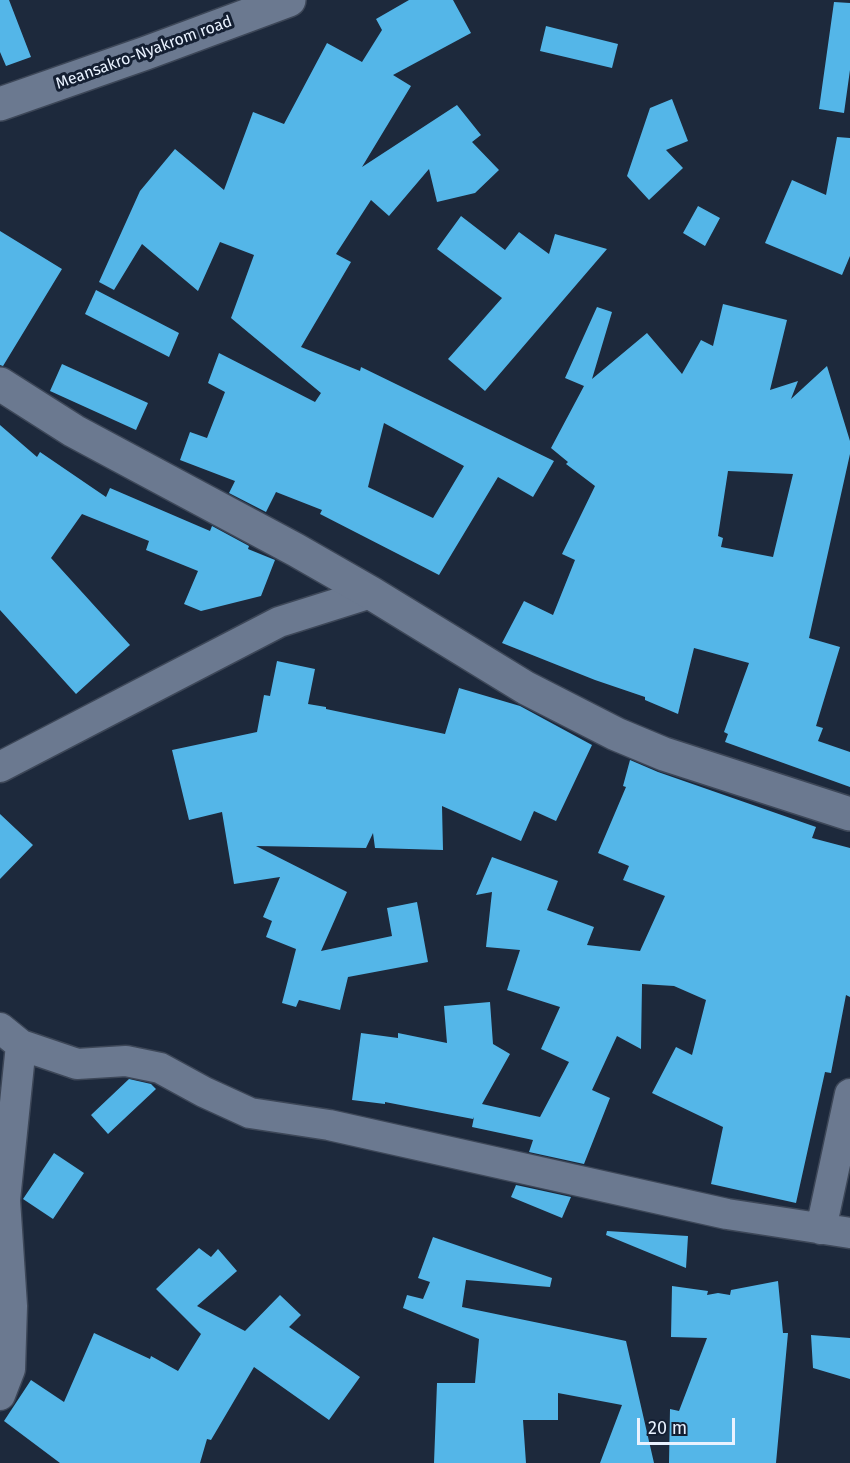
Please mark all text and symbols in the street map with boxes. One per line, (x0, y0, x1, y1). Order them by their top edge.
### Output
street label: Meansakro-Nyakrom road (53, 12, 235, 94)
scale bar (640, 1406, 738, 1444)
text: 20 m (648, 1417, 687, 1439)

